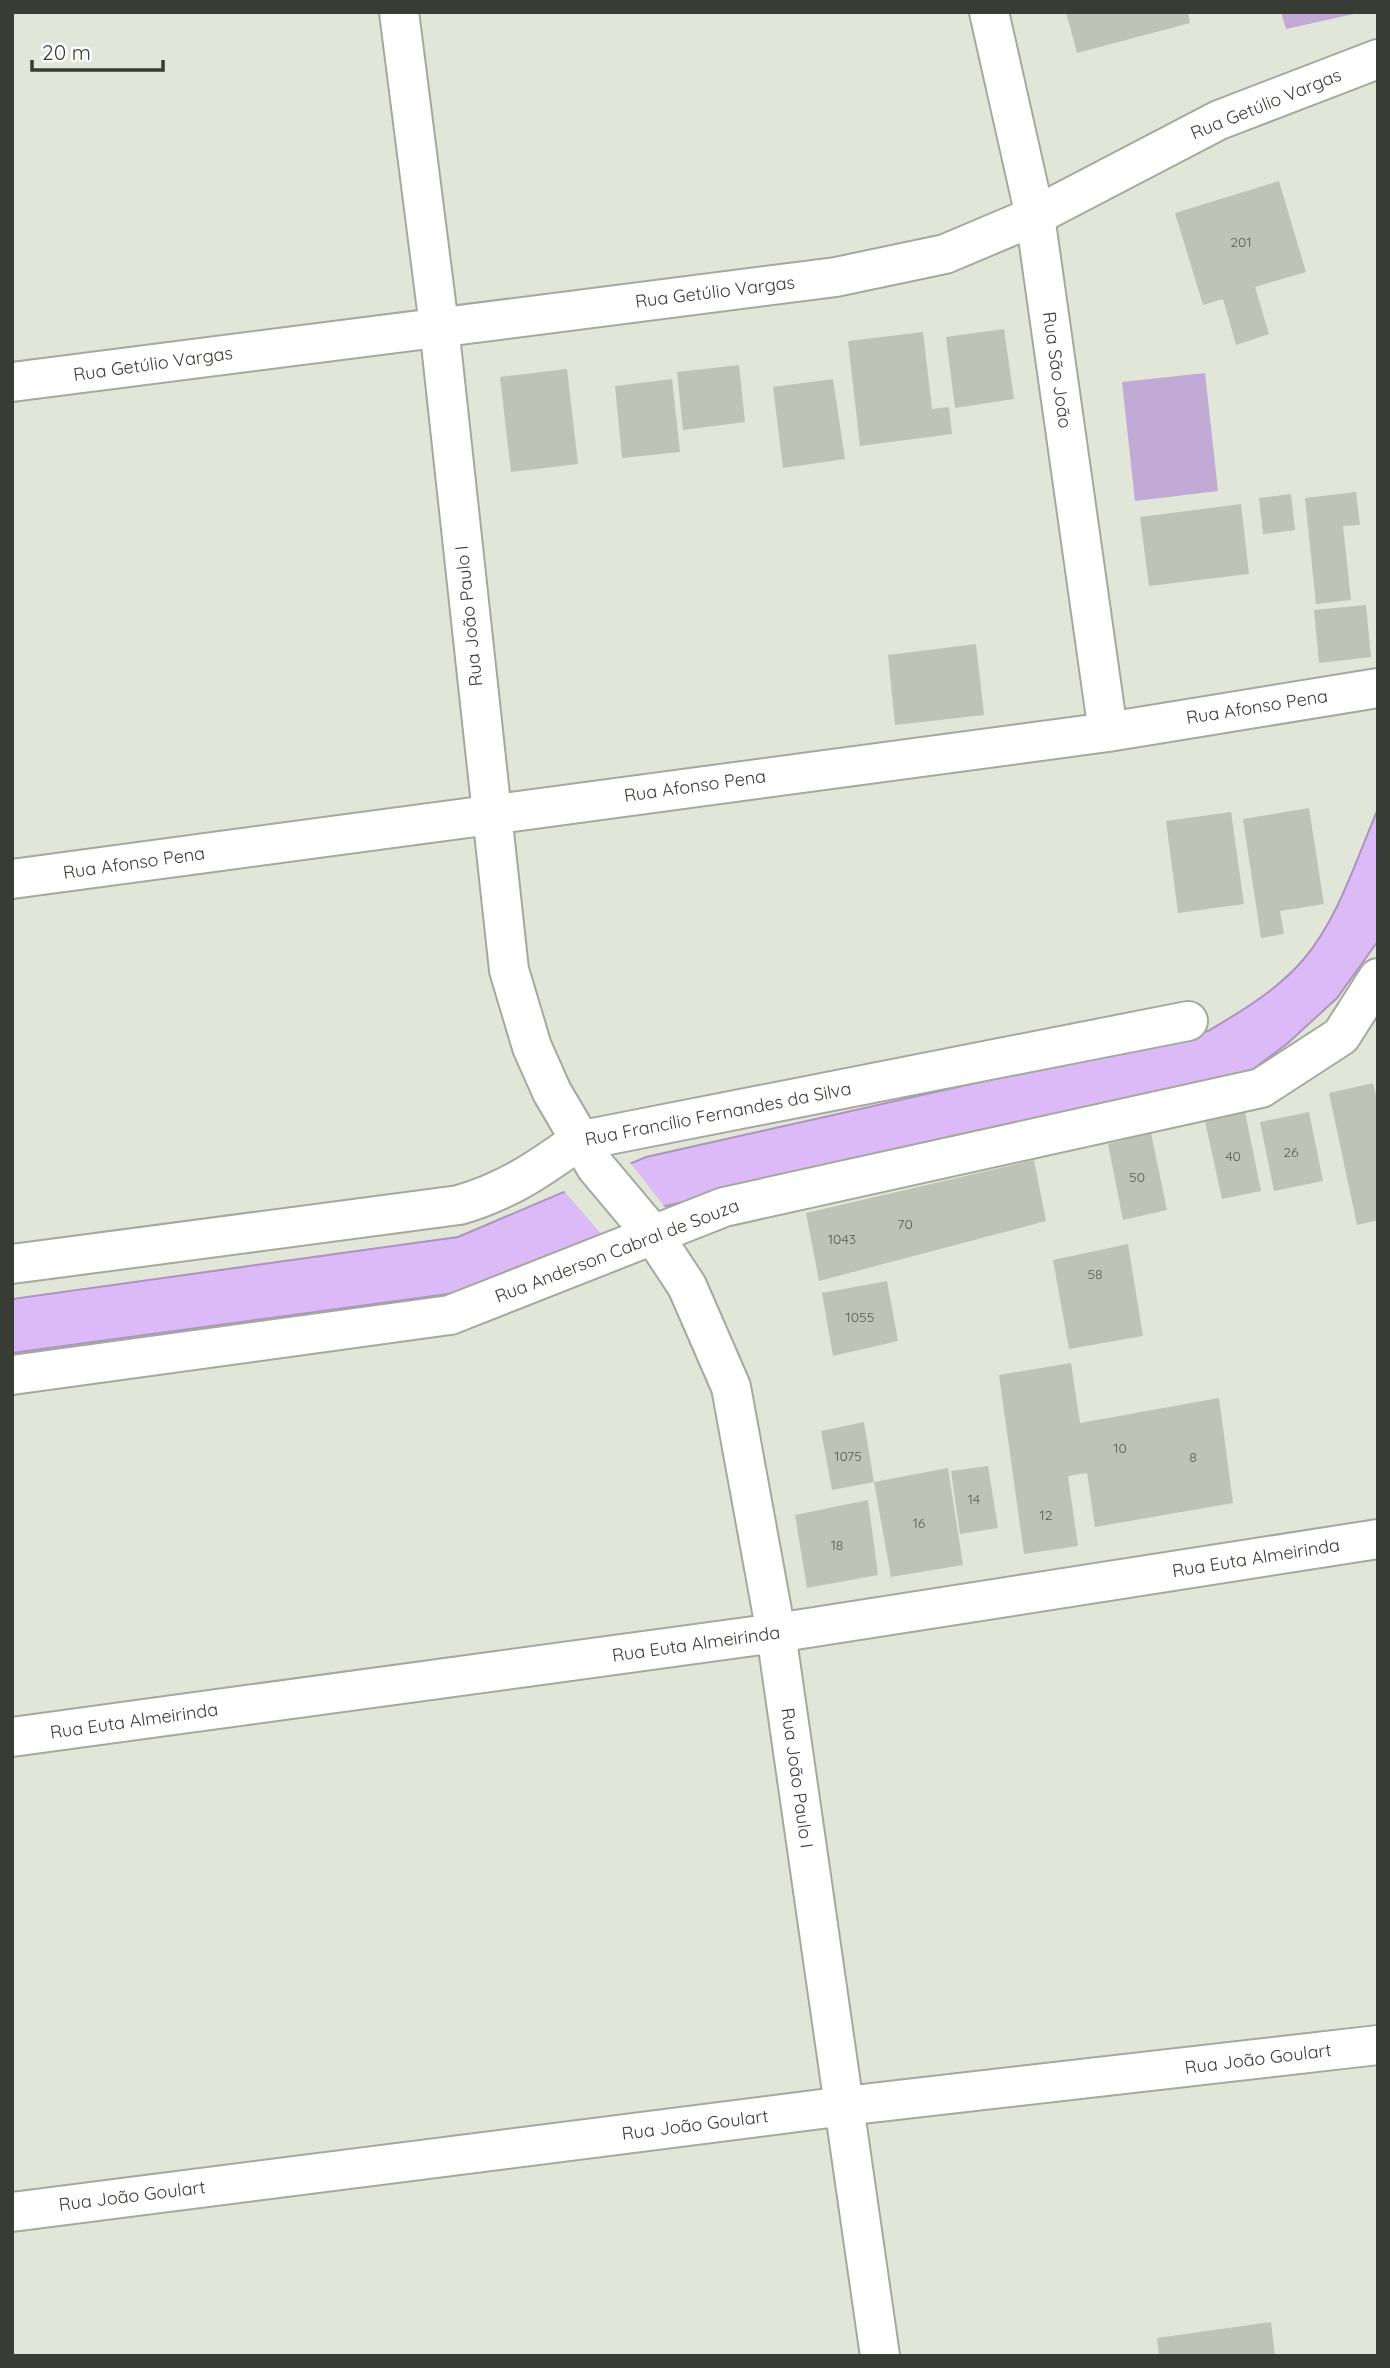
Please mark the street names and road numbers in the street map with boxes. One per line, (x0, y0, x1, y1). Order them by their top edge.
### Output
street label: Rua Getúlio Vargas (1187, 63, 1345, 144)
street label: Rua Getúlio Vargas (634, 270, 796, 313)
street label: Rua São João (1038, 310, 1077, 430)
street label: Rua Getúlio Vargas (72, 341, 234, 386)
street label: Rua João Paulo I (450, 544, 487, 688)
street label: Rua Afonso Pena (1185, 684, 1329, 729)
street label: Rua Afonso Pena (623, 764, 767, 807)
street label: Rua Afonso Pena (62, 841, 206, 884)
street label: Rua Francílio Fernandes da Silva (583, 1076, 853, 1151)
street label: Rua Anderson Cabral de Souza (492, 1193, 742, 1308)
street label: Rua Euta Almeirinda (1170, 1533, 1341, 1582)
street label: Rua Euta Almeirinda (610, 1620, 781, 1667)
street label: Rua Euta Almeirinda (48, 1697, 219, 1744)
street label: Rua João Paulo I (776, 1706, 819, 1850)
street label: Rua João Goulart (1183, 2038, 1333, 2079)
street label: Rua João Goulart (620, 2104, 770, 2145)
street label: Rua João Goulart (57, 2175, 207, 2216)

